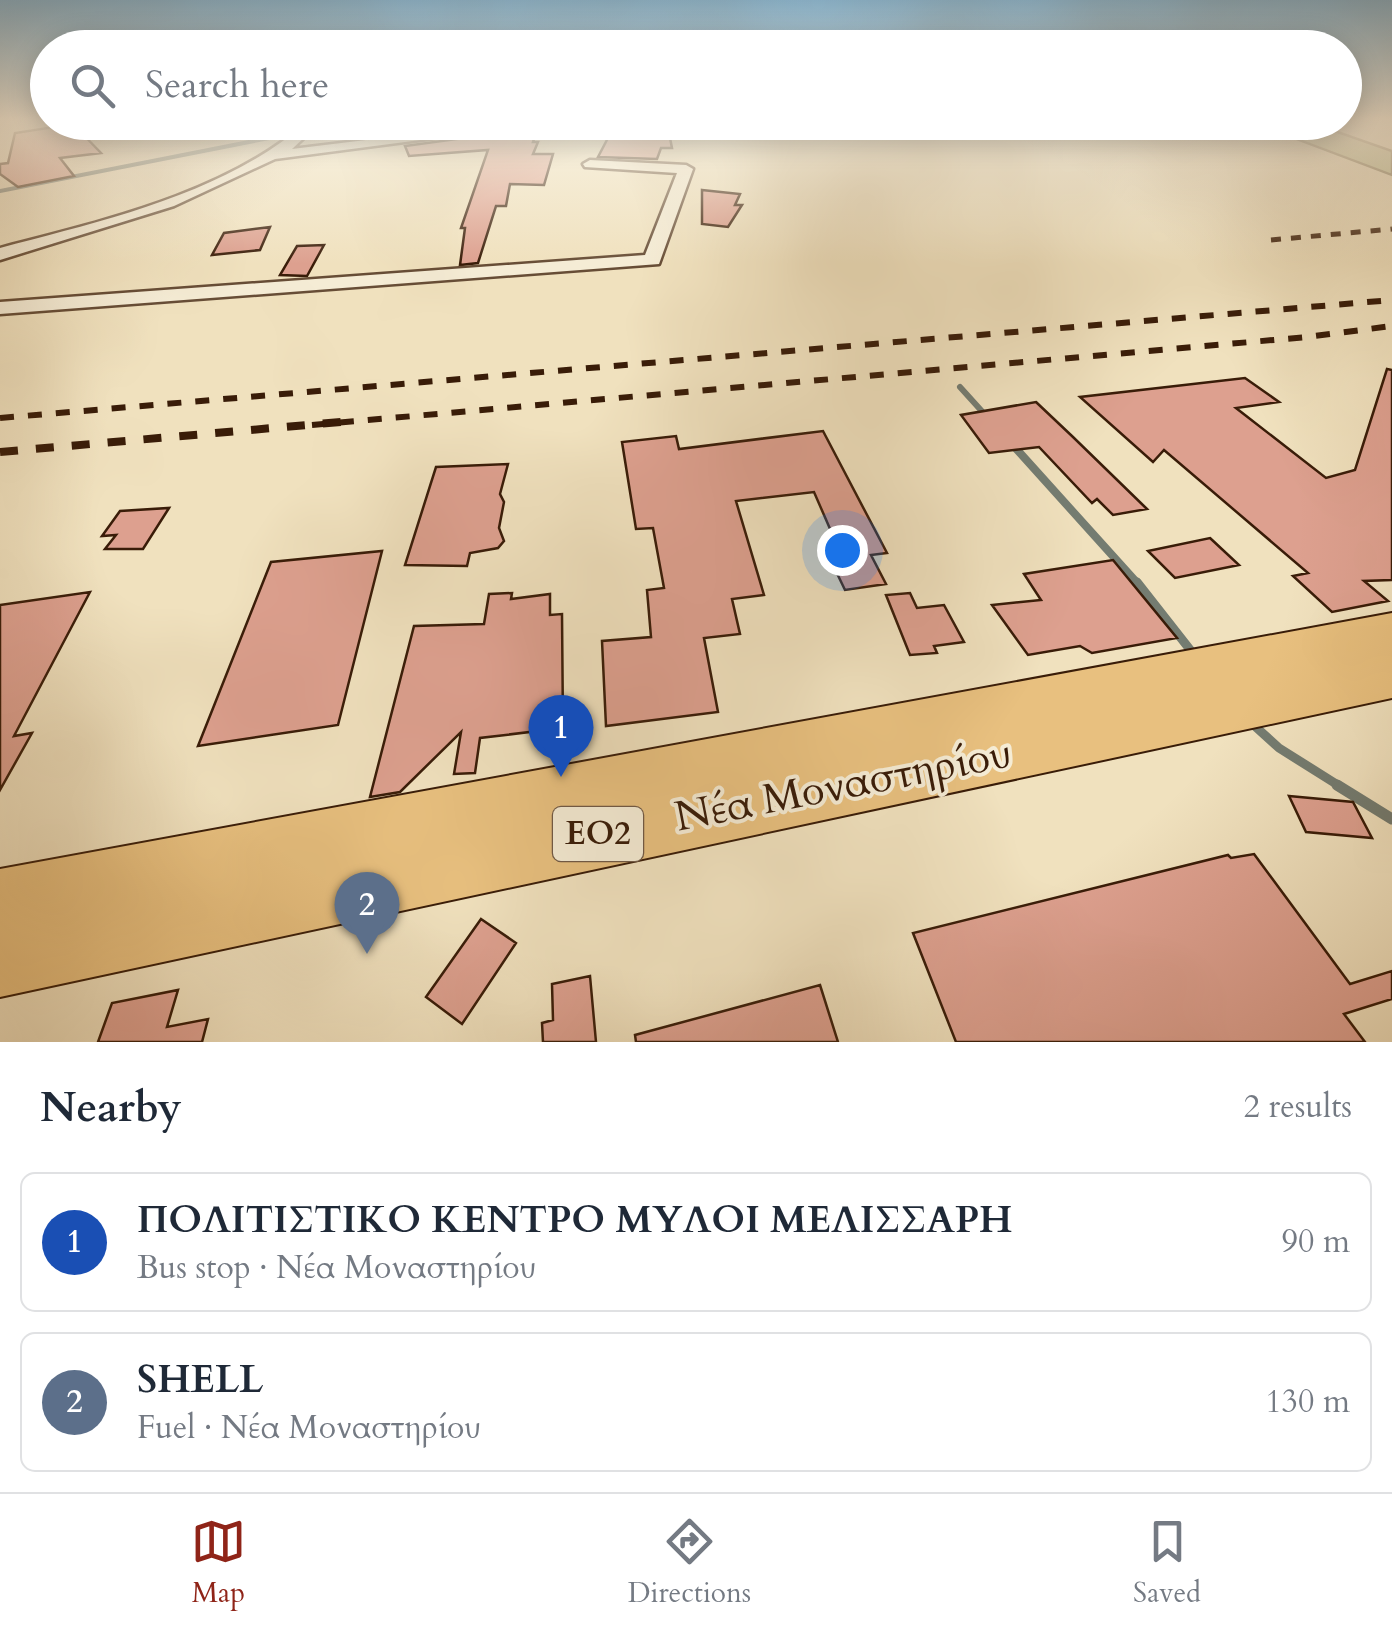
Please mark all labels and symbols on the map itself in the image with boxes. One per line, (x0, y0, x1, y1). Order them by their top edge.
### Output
your location (817, 525, 868, 576)
pin: 1 (528, 694, 594, 777)
street label: Νέα Μοναστηρίου (670, 724, 1016, 846)
road number: ΕΟ2 (553, 807, 643, 861)
pin: 2 (334, 872, 400, 954)

